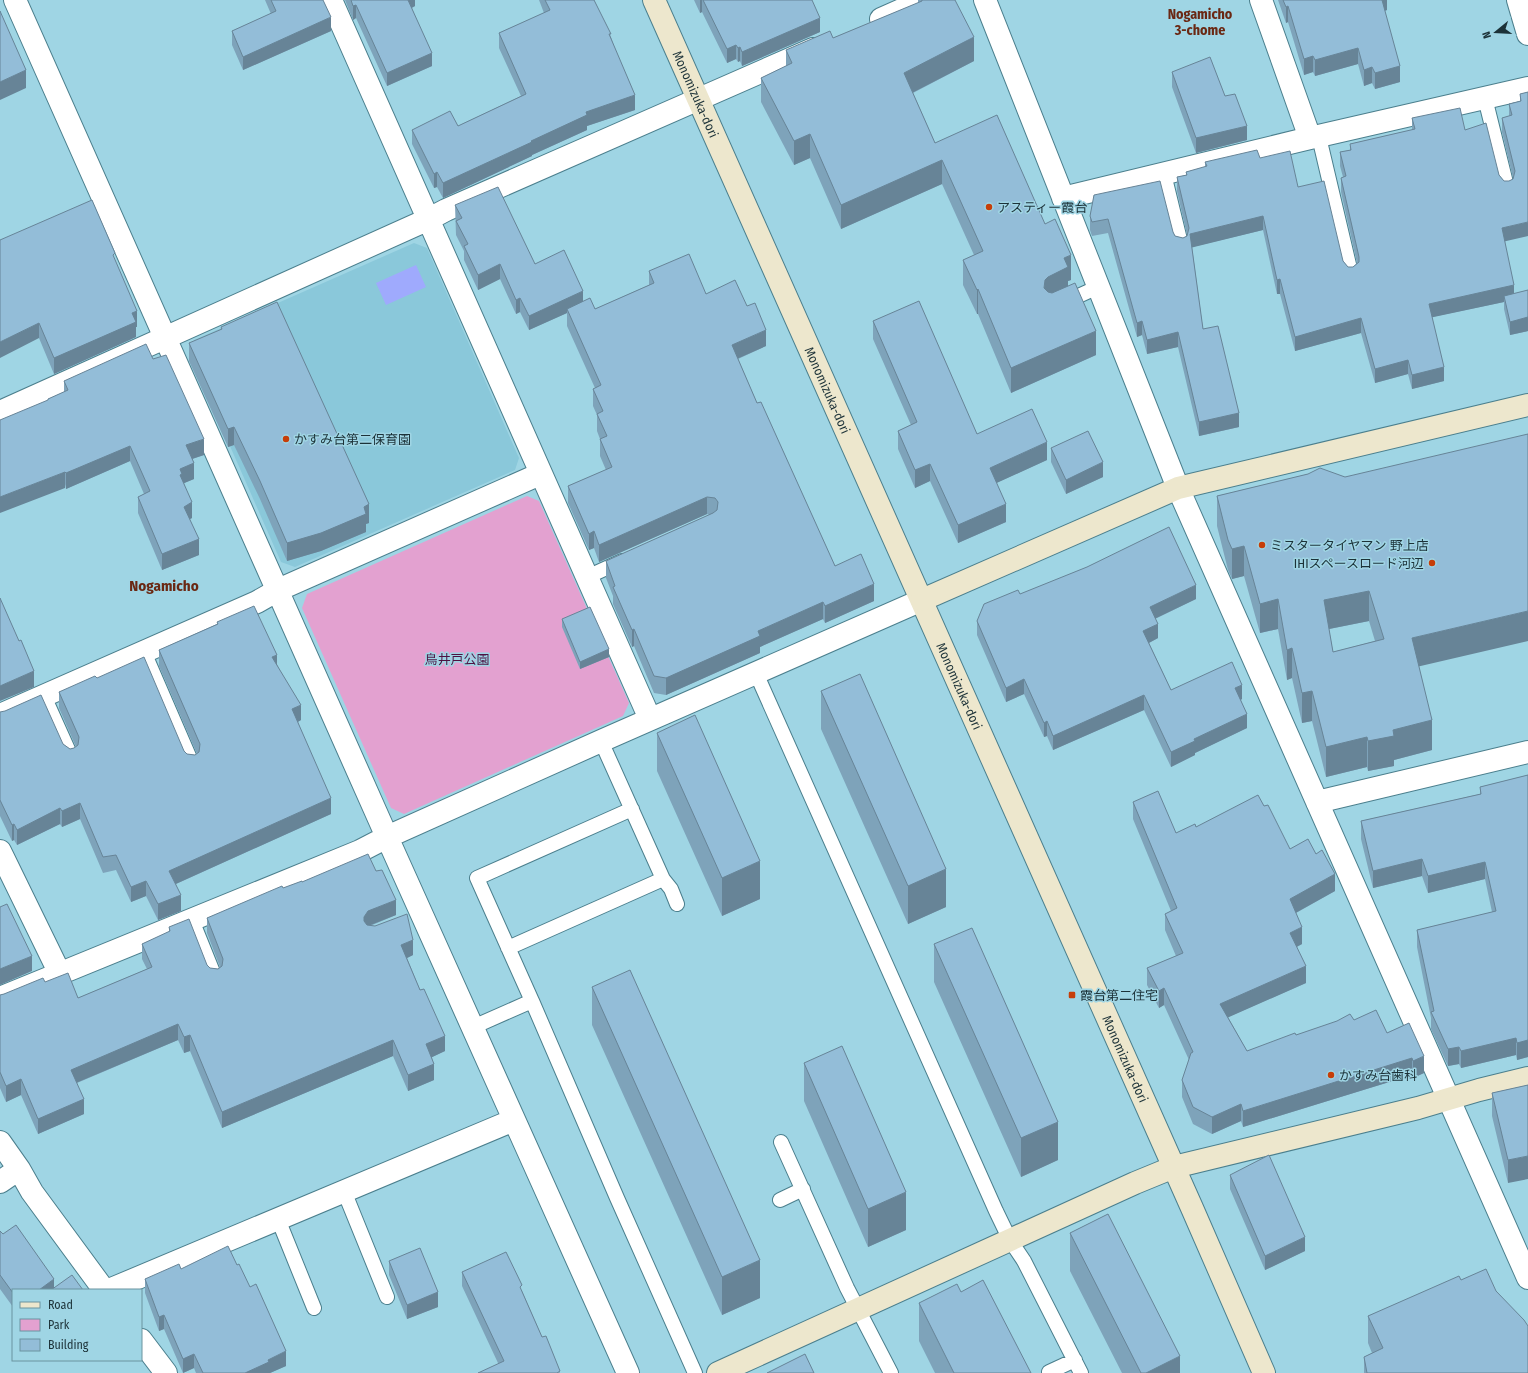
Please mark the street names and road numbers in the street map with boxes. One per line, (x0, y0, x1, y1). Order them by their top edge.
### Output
street label: Monomizuka-dori (670, 48, 722, 140)
street label: Monomizuka-dori (802, 344, 854, 436)
street label: Monomizuka-dori (934, 640, 985, 732)
street label: Monomizuka-dori (1100, 1013, 1151, 1105)

